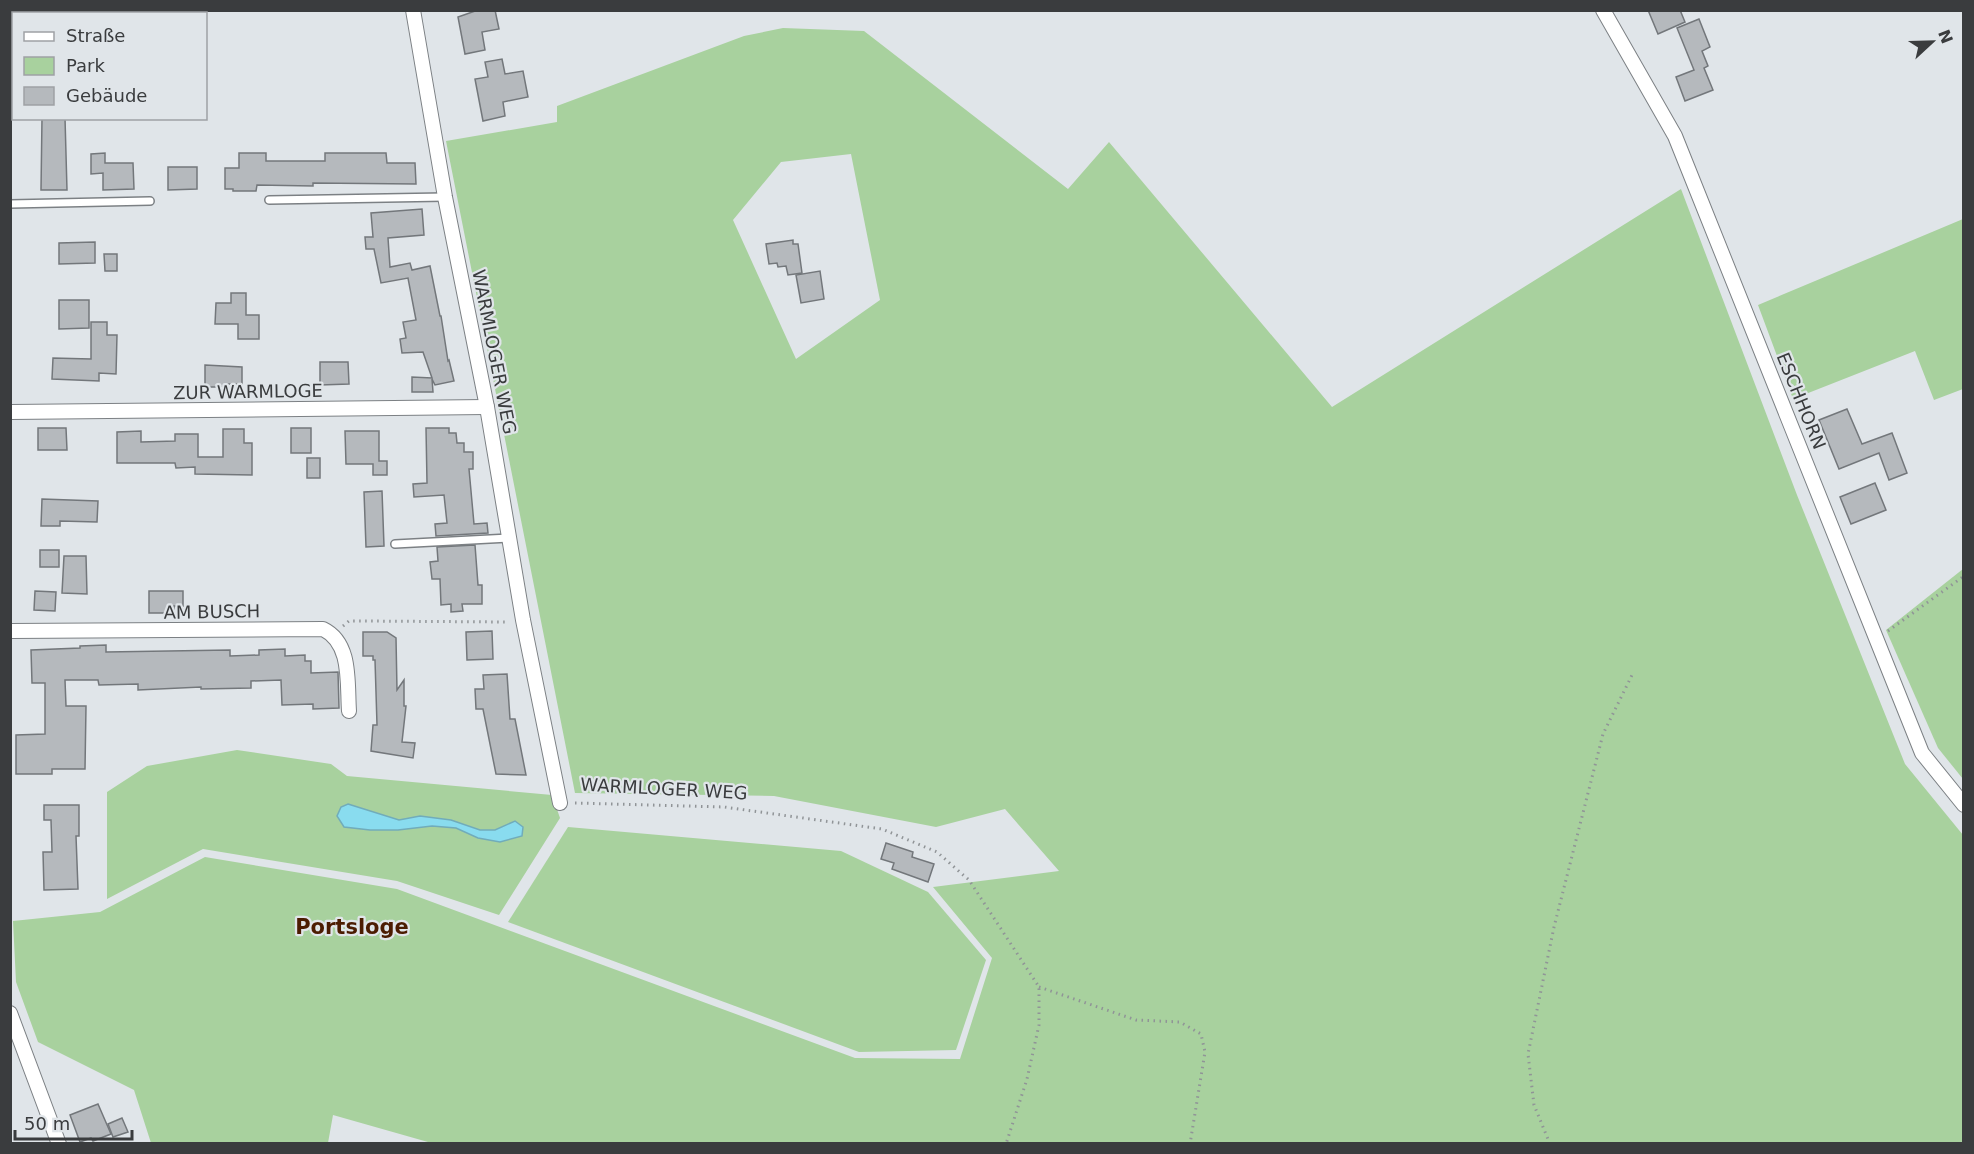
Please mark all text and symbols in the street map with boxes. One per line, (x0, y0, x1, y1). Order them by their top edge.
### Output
legend (12, 12, 207, 120)
north arrow (1902, 12, 1962, 72)
text: Straße (66, 25, 125, 46)
text: N (1934, 27, 1957, 46)
text: Park (66, 55, 105, 76)
text: Gebäude (66, 85, 147, 106)
street label: WARMLOGER WEG (468, 268, 521, 436)
street label: ESCHHORN (1773, 349, 1830, 452)
street label: ZUR WARMLOGE (173, 380, 323, 403)
street label: AM BUSCH (164, 600, 260, 623)
street label: WARMLOGER WEG (580, 774, 748, 803)
district label: Portsloge (295, 915, 409, 939)
scale bar (15, 1103, 132, 1141)
text: 50 m (24, 1113, 70, 1134)

